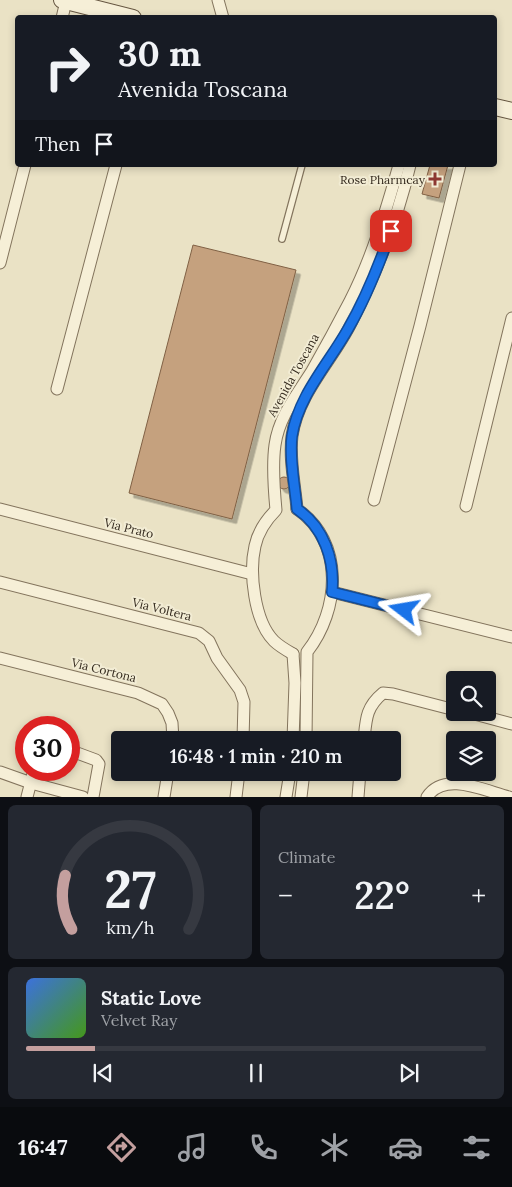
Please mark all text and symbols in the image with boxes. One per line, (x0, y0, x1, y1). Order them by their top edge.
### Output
text: 30 m (118, 31, 201, 76)
icon: right (35, 35, 100, 100)
text: Avenida Toscana (118, 75, 288, 103)
icon: arrive (90, 130, 118, 158)
text: Then (35, 132, 80, 156)
place label: Rose Pharmcay (340, 172, 426, 187)
marker: Rose Pharmcay (429, 173, 441, 185)
pin (370, 210, 412, 252)
icon: arrive (377, 217, 405, 245)
street label: Avenida Toscana (263, 331, 322, 420)
street label: Via Prato (102, 514, 155, 541)
position arrow (377, 583, 429, 635)
street label: Via Voltera (130, 594, 193, 624)
street label: Via Cortona (69, 654, 138, 685)
map controls (446, 671, 496, 781)
button: search (446, 671, 496, 721)
speed limit sign: 30 (15, 716, 80, 781)
button: layers (446, 731, 496, 781)
text: 16:48 · 1 min · 210 m (170, 744, 342, 768)
text: Climate (278, 847, 335, 867)
text: 27 (104, 856, 156, 922)
text: 22° (354, 871, 410, 919)
text: − (278, 878, 293, 914)
text: + (471, 878, 486, 914)
text: km/h (106, 916, 154, 939)
text: Static Love (101, 986, 201, 1010)
text: Velvet Ray (101, 1010, 177, 1030)
icon: previous (89, 1059, 117, 1087)
icon: pause (242, 1059, 270, 1087)
icon: next (395, 1059, 423, 1087)
icon: directions (104, 1130, 139, 1165)
icon: music (175, 1130, 210, 1165)
icon: phone (246, 1130, 281, 1165)
icon: climate (317, 1130, 352, 1165)
icon: car (388, 1130, 423, 1165)
icon: filters (459, 1130, 494, 1165)
text: 16:47 (18, 1133, 67, 1161)

